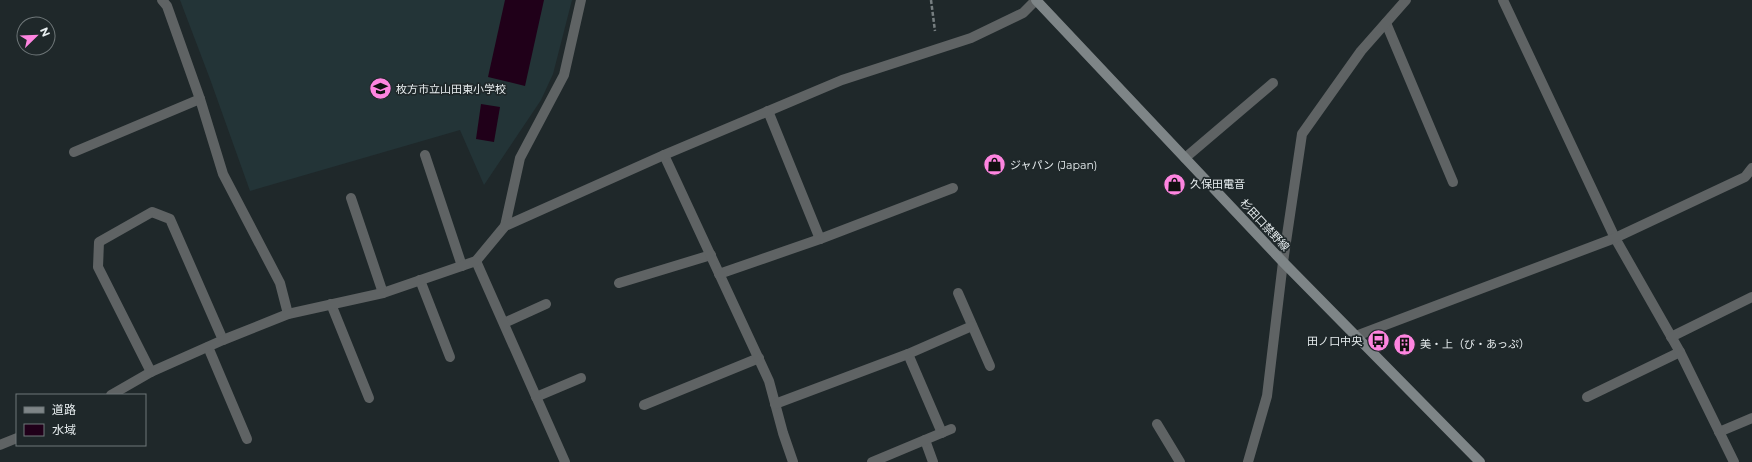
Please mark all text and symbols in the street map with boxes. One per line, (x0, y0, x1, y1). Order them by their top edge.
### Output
north arrow (16, 16, 56, 56)
text: N (37, 25, 53, 39)
school or university icon: 枚方市立山田東小学校 (367, 76, 393, 102)
place label: 枚方市立山田東小学校 (396, 82, 506, 96)
shop icon: ジャパン (Japan) (981, 152, 1007, 178)
place label: ジャパン (Japan) (1010, 158, 1097, 172)
shop icon: 久保田電音 (1162, 171, 1188, 197)
place label: 久保田電音 (1190, 177, 1245, 191)
street label: 杉田口禁野線 (1237, 196, 1293, 254)
bus stop icon: 田ノ口中央 (1365, 328, 1391, 354)
building icon: 美・上（び・あっぷ） (1391, 331, 1417, 357)
place label: 田ノ口中央 (1307, 334, 1363, 348)
place label: 美・上（び・あっぷ） (1420, 337, 1530, 351)
legend (16, 394, 146, 446)
text: 道路 (52, 402, 76, 417)
text: 水域 (52, 422, 76, 437)

